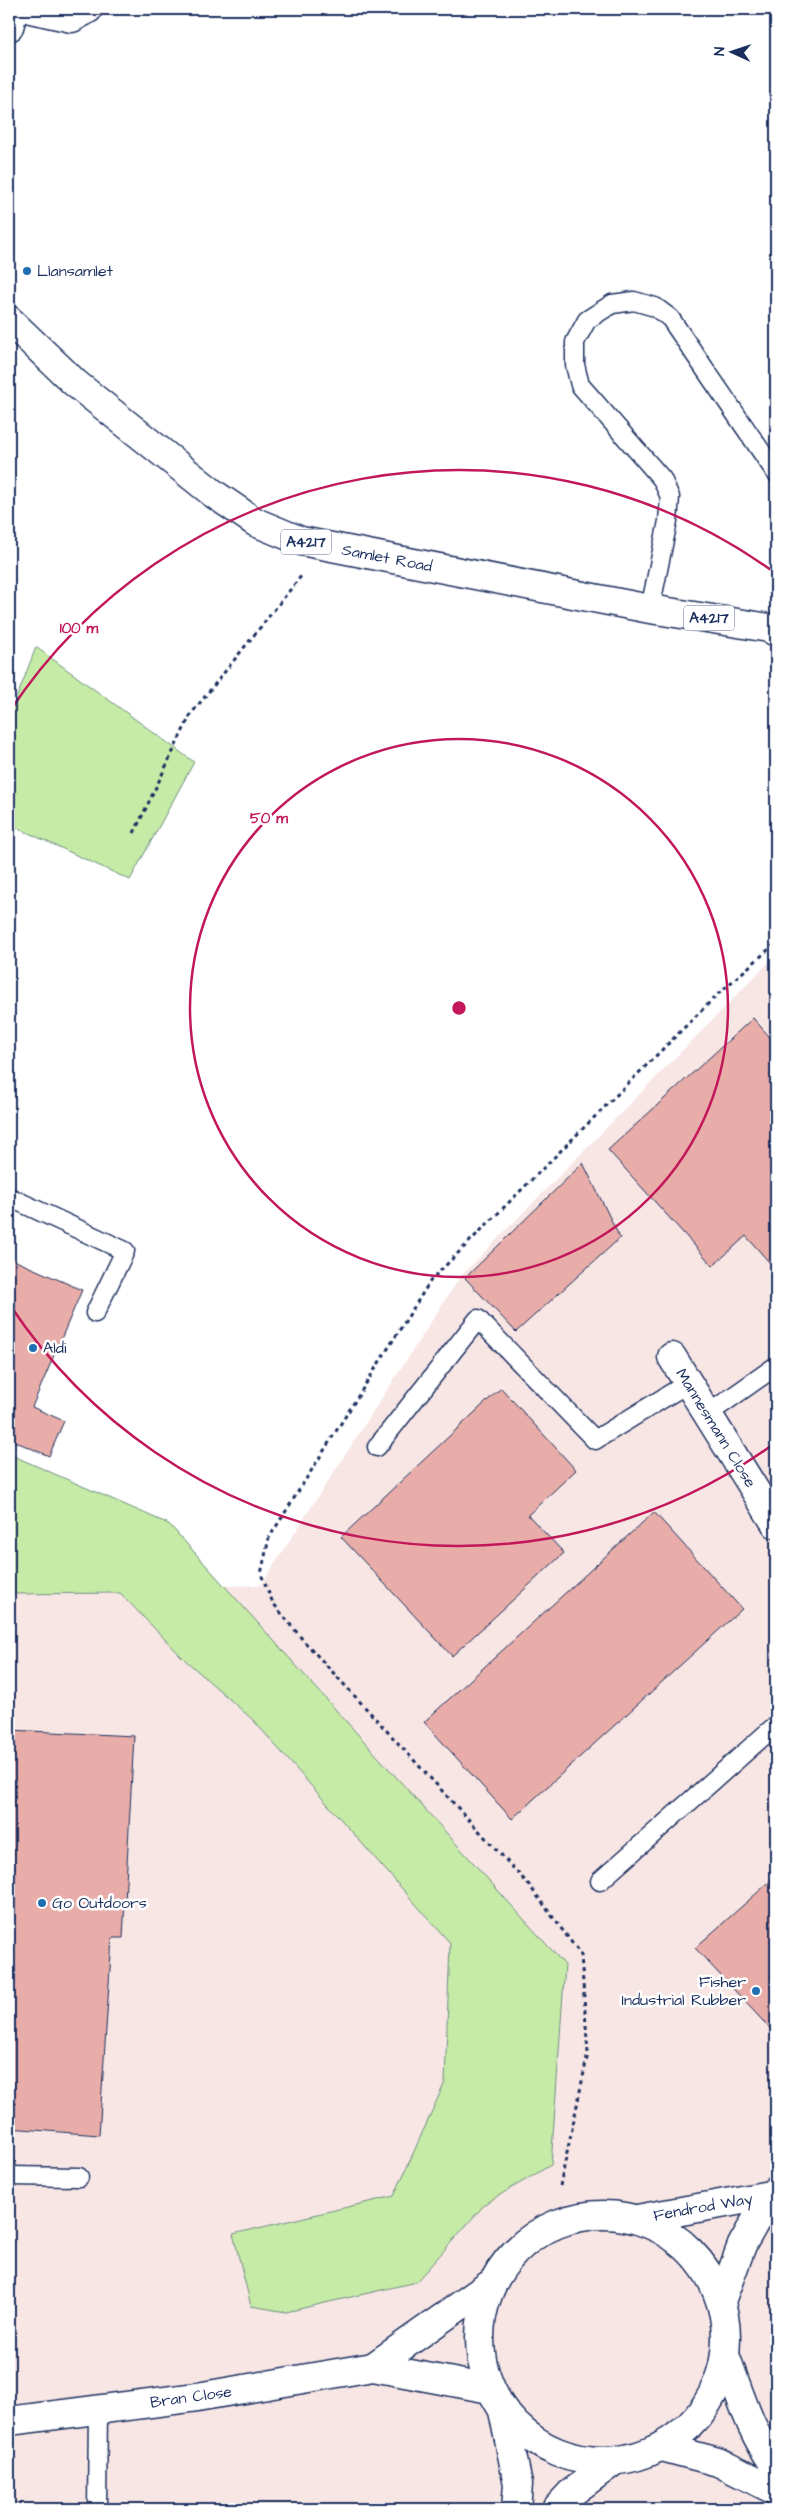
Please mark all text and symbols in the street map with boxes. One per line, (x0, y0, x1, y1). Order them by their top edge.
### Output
north arrow (708, 28, 758, 78)
text: N (710, 46, 730, 56)
place label: Llansamlet (37, 260, 114, 282)
marker: Llansamlet (21, 265, 33, 277)
road number: A4217 (281, 530, 331, 554)
street label: Samlet Road (340, 538, 434, 578)
road number: A4217 (684, 606, 734, 630)
text: 100 m (60, 618, 99, 639)
text: 50 m (250, 808, 288, 829)
centre of rings (450, 999, 468, 1017)
place label: Aldi (43, 1337, 67, 1359)
marker: Aldi (27, 1342, 39, 1354)
street label: Mannesmann Close (670, 1364, 762, 1492)
place label: Go Outdoors (52, 1892, 147, 1914)
marker: Go Outdoors (36, 1897, 48, 1909)
place label: Fisher Industrial Rubber (621, 1971, 746, 2011)
marker: Fisher Industrial Rubber (750, 1985, 762, 1997)
street label: Fendrod Way (652, 2187, 755, 2228)
street label: Bran Close (149, 2380, 234, 2414)

